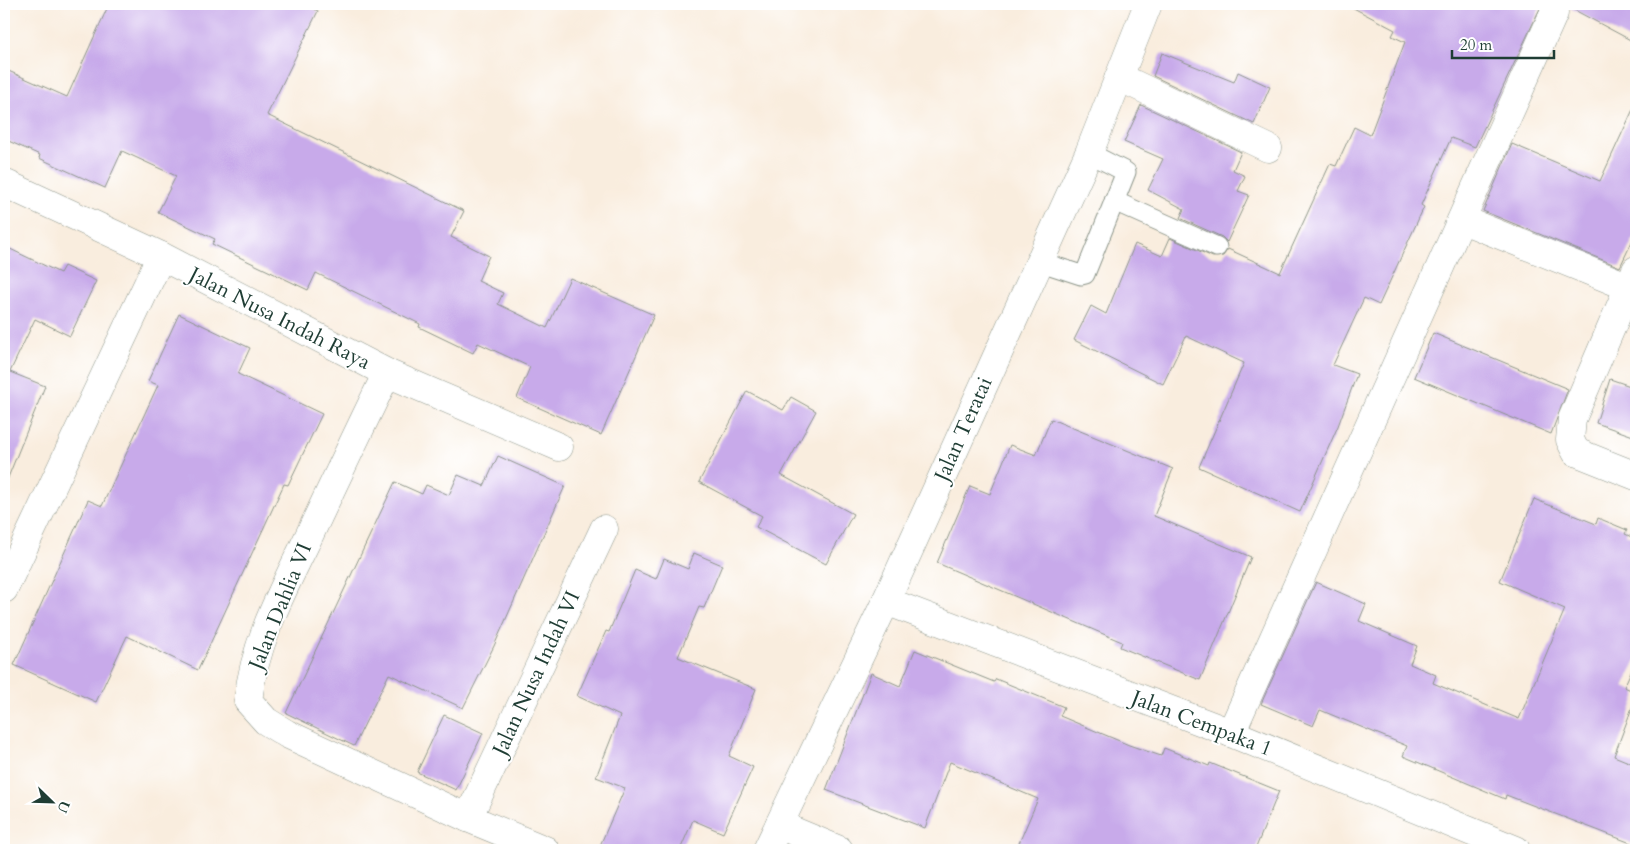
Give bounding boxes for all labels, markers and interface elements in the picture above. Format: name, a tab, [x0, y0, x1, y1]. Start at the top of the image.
scale bar	[1452, 28, 1555, 60]
text: 20 m	[1460, 35, 1492, 55]
street label: Jalan Nusa Indah Raya	[182, 259, 375, 377]
street label: Jalan Teratai	[926, 372, 999, 489]
street label: Jalan Dahlia VI	[241, 538, 319, 677]
street label: Jalan Nusa Indah VI	[484, 586, 587, 763]
street label: Jalan Cempaka 1	[1125, 682, 1276, 764]
north arrow	[28, 776, 78, 826]
text: U	[52, 798, 74, 816]

